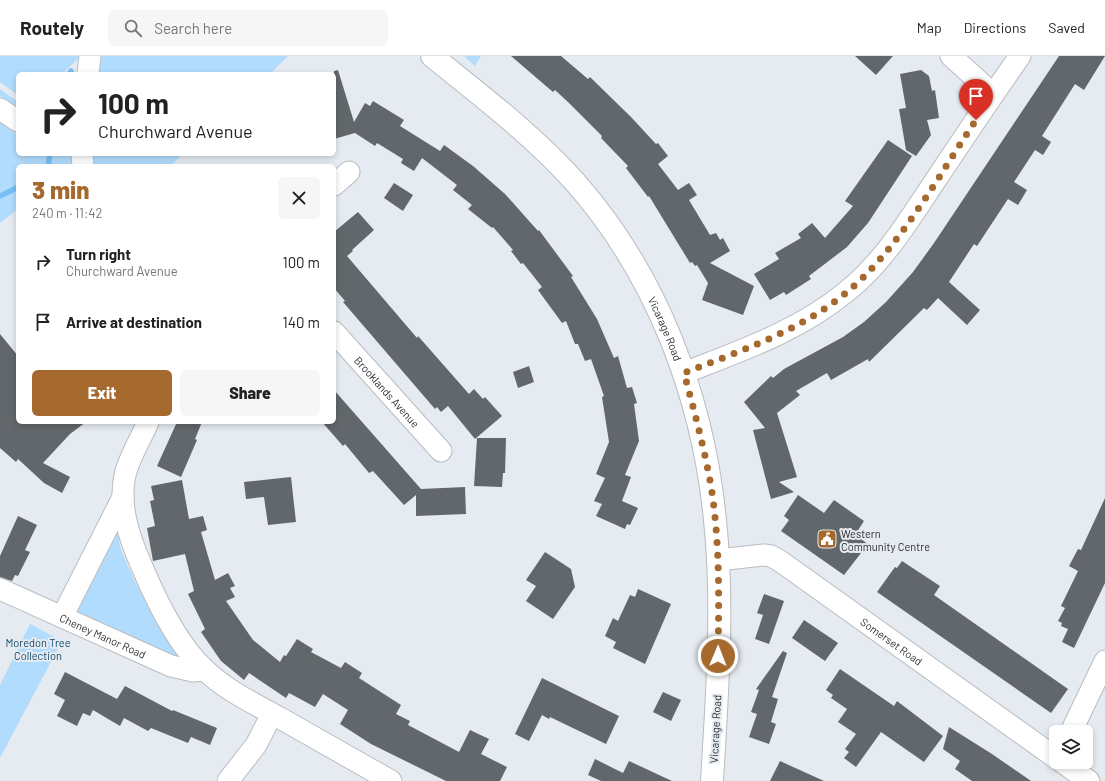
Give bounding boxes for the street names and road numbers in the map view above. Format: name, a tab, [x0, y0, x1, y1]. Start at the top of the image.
street label: Vicarage Road	[646, 294, 685, 362]
street label: Brooklands Avenue	[352, 353, 423, 430]
street label: Cheney Manor Road	[58, 610, 148, 660]
street label: Somerset Road	[858, 614, 925, 667]
street label: Vicarage Road	[707, 694, 723, 764]

